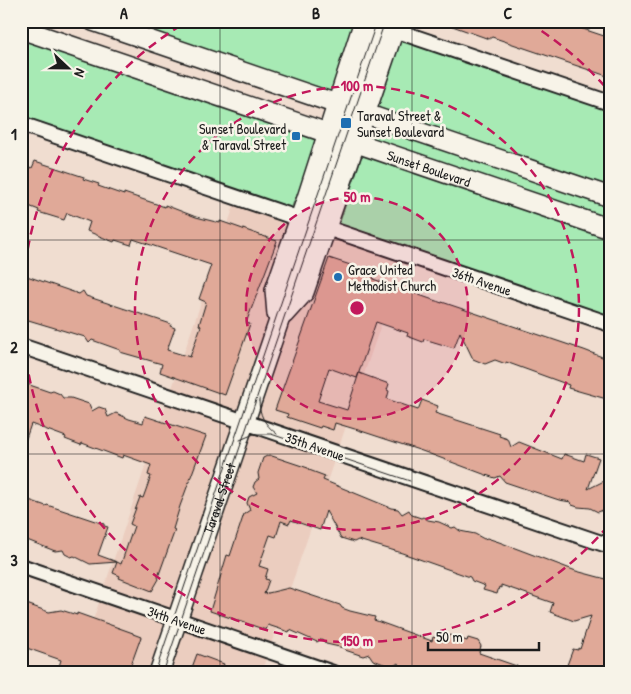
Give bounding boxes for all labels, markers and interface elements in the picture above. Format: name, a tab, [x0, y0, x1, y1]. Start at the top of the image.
text: A	[120, 2, 128, 24]
text: B	[312, 2, 320, 24]
text: C	[504, 2, 513, 24]
north arrow	[42, 42, 92, 92]
text: N	[70, 66, 91, 81]
text: 100 m	[341, 75, 373, 96]
place label: Taraval Street & Sunset Boulevard	[357, 106, 444, 141]
marker: Taraval Street & Sunset Boulevard	[339, 116, 353, 130]
place label: Sunset Boulevard & Taraval Street	[199, 119, 287, 154]
text: 1	[11, 123, 17, 145]
marker: Sunset Boulevard & Taraval Street	[290, 130, 302, 142]
street label: Sunset Boulevard	[385, 145, 474, 191]
text: 50 m	[344, 186, 370, 207]
place label: Grace United Methodist Church	[348, 260, 436, 295]
street label: 36th Avenue	[450, 262, 514, 300]
marker: Grace United Methodist Church	[332, 271, 344, 283]
centre of rings	[348, 299, 366, 317]
text: 2	[10, 336, 18, 358]
street label: 35th Avenue	[283, 427, 348, 465]
street label: Taraval Street	[198, 460, 240, 536]
text: 3	[10, 549, 18, 571]
street label: 34th Avenue	[145, 601, 209, 639]
scale bar	[428, 619, 540, 651]
text: 50 m	[436, 626, 463, 647]
text: 150 m	[341, 630, 373, 651]

